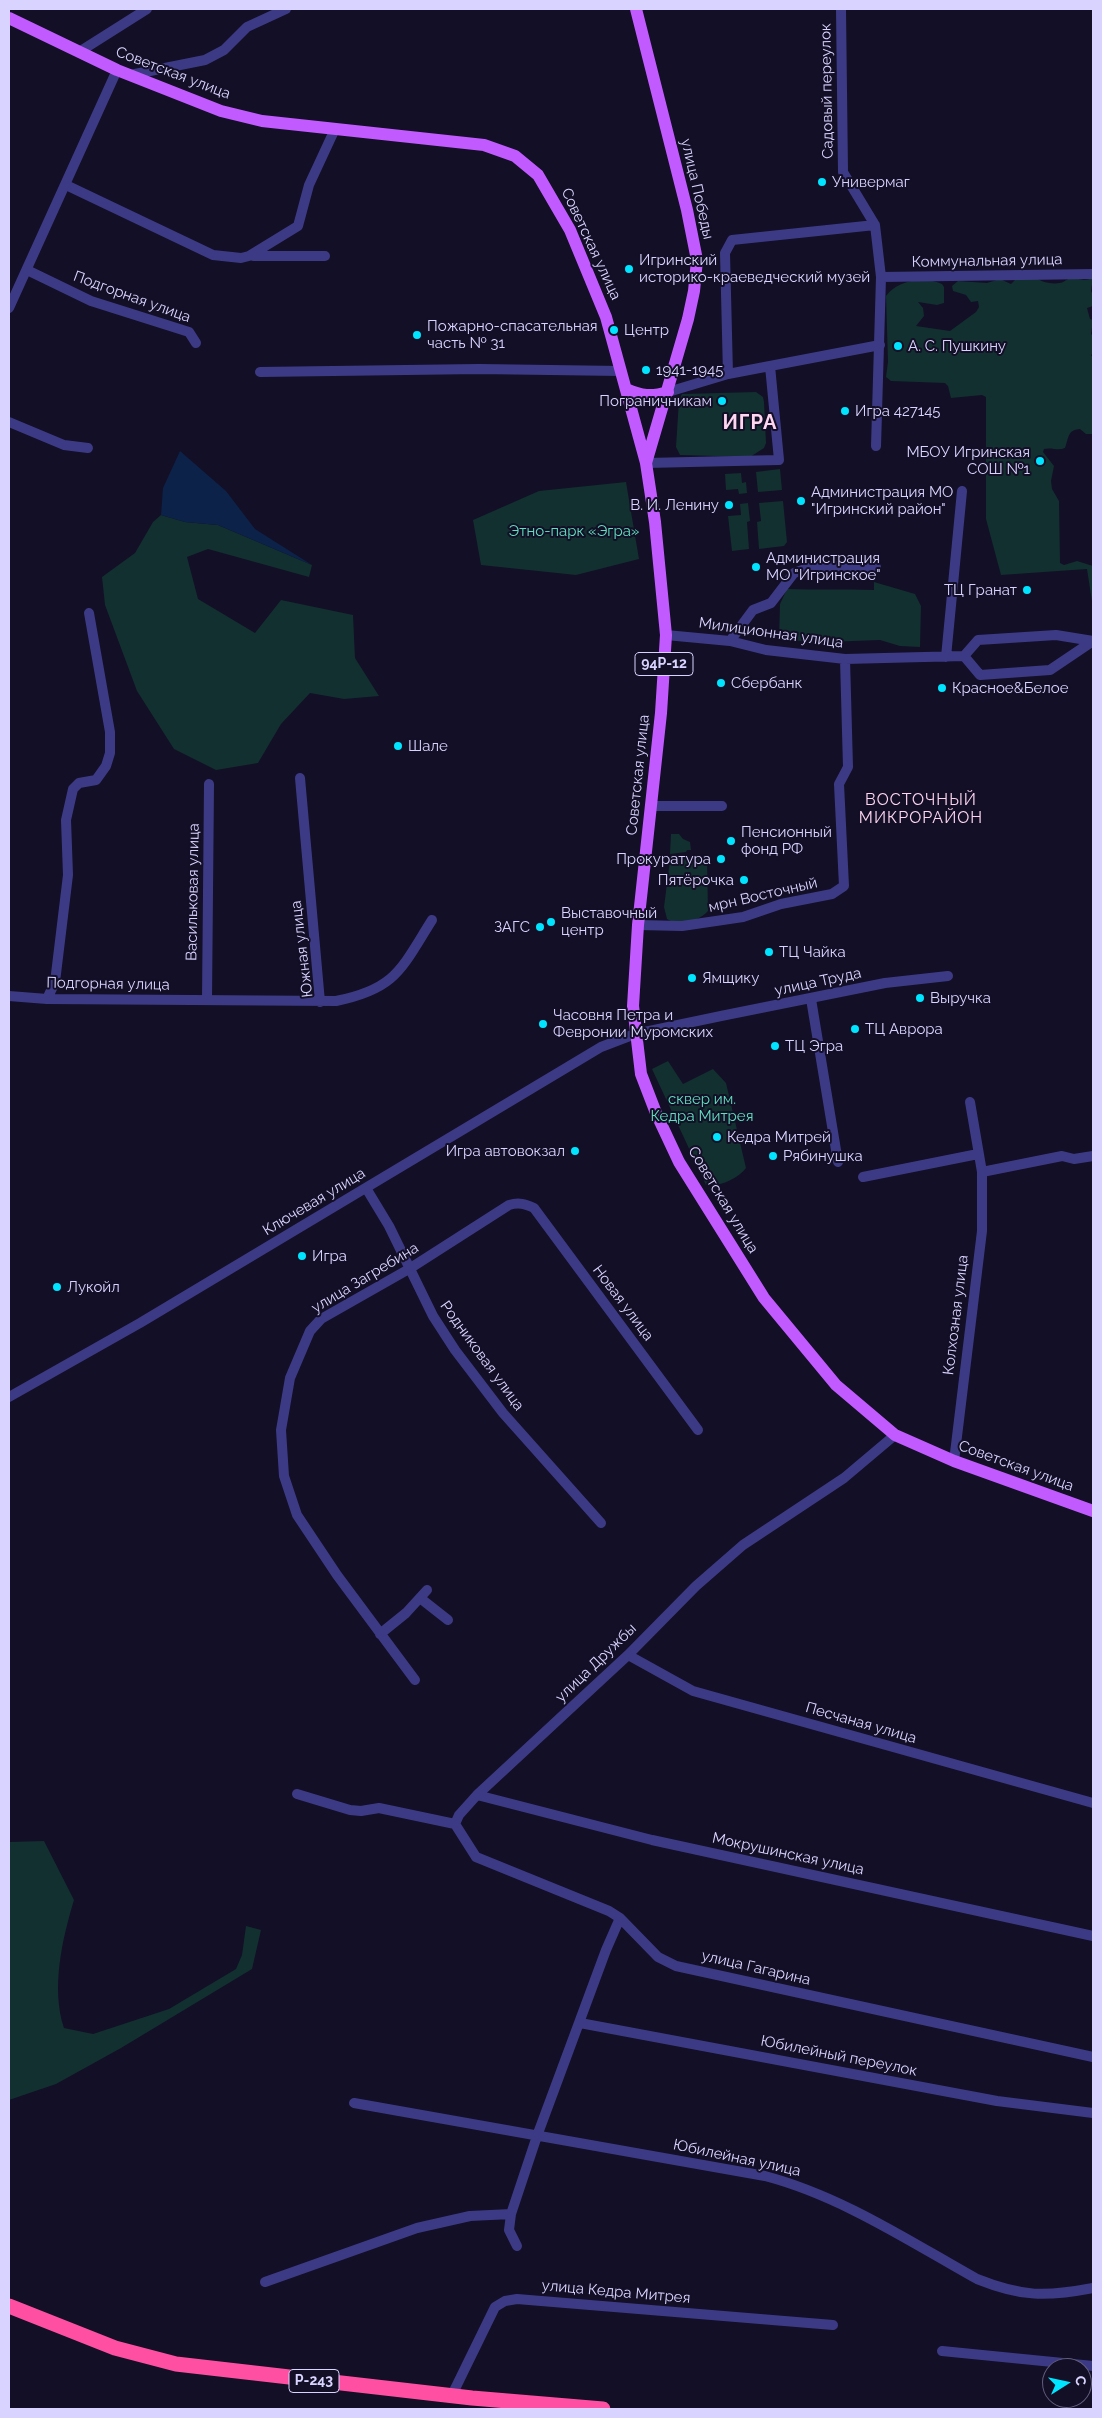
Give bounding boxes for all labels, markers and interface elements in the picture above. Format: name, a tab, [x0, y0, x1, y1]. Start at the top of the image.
street label: Садовый переулок	[817, 23, 837, 159]
street label: Советская улица	[113, 43, 233, 103]
street label: улица Победы	[677, 137, 717, 241]
place label: Универмаг	[832, 173, 910, 191]
marker: Универмаг	[816, 176, 828, 188]
street label: Советская улица	[557, 185, 625, 303]
place label: Игринский историко-краеведческий музей	[639, 251, 870, 286]
street label: Коммунальная улица	[911, 251, 1063, 271]
marker: Игринский историко-краеведческий музей	[623, 263, 635, 275]
street label: Подгорная улица	[71, 267, 193, 327]
place label: Пожарно-спасательная часть № 31	[427, 317, 598, 352]
place label: Центр	[624, 321, 669, 339]
marker: Центр	[608, 324, 620, 336]
marker: Пожарно-спасательная часть № 31	[411, 329, 423, 341]
place label: А. С. Пушкину	[908, 337, 1006, 355]
marker: А. С. Пушкину	[892, 340, 904, 352]
place label: 1941-1945	[656, 361, 723, 379]
marker: 1941-1945	[640, 364, 652, 376]
place label: Пограничникам	[599, 392, 712, 410]
marker: Пограничникам	[716, 395, 728, 407]
place label: Игра 427145	[855, 402, 941, 420]
marker: Игра 427145	[839, 405, 851, 417]
district label: ИГРА	[722, 411, 778, 435]
place label: МБОУ Игринская СОШ №1	[906, 443, 1030, 478]
marker: МБОУ Игринская СОШ №1	[1034, 455, 1046, 467]
place label: Администрация МО "Игринский район"	[811, 483, 953, 518]
marker: Администрация МО "Игринский район"	[795, 495, 807, 507]
place label: В. И. Ленину	[630, 496, 719, 514]
marker: В. И. Ленину	[723, 499, 735, 511]
park label: Этно-парк «Эгра»	[509, 522, 639, 540]
place label: Администрация МО "Игринское"	[766, 549, 881, 584]
marker: Администрация МО "Игринское"	[750, 561, 762, 573]
place label: ТЦ Гранат	[944, 581, 1017, 599]
marker: ТЦ Гранат	[1021, 584, 1033, 596]
street label: Милиционная улица	[698, 614, 844, 652]
road number: 94Р-12	[635, 652, 693, 676]
place label: Сбербанк	[731, 674, 802, 692]
marker: Сбербанк	[715, 677, 727, 689]
place label: Красное&Белое	[952, 679, 1069, 697]
marker: Красное&Белое	[936, 682, 948, 694]
street label: Советская улица	[623, 714, 653, 836]
place label: Шале	[408, 737, 448, 755]
marker: Шале	[392, 740, 404, 752]
district label: ВОСТОЧНЫЙ МИКРОРАЙОН	[858, 790, 984, 828]
street label: Васильковая улица	[183, 823, 203, 961]
place label: Пенсионный фонд РФ	[741, 823, 832, 858]
marker: Пенсионный фонд РФ	[725, 835, 737, 847]
place label: Прокуратура	[616, 850, 711, 868]
marker: Прокуратура	[715, 853, 727, 865]
place label: Пятёрочка	[658, 871, 734, 889]
street label: мрн Восточный	[707, 874, 819, 916]
marker: Пятёрочка	[738, 874, 750, 886]
street label: Южная улица	[287, 900, 317, 998]
place label: Выставочный центр	[561, 904, 657, 939]
marker: Выставочный центр	[545, 916, 557, 928]
place label: ЗАГС	[494, 918, 530, 936]
marker: ЗАГС	[534, 921, 546, 933]
place label: ТЦ Чайка	[779, 943, 846, 961]
marker: ТЦ Чайка	[763, 946, 775, 958]
street label: улица Труда	[773, 964, 863, 1000]
place label: Ямщику	[702, 969, 759, 987]
marker: Ямщику	[686, 972, 698, 984]
street label: Подгорная улица	[46, 974, 170, 994]
place label: Выручка	[930, 989, 991, 1007]
marker: Выручка	[914, 992, 926, 1004]
place label: Часовня Петра и Февронии Муромских	[553, 1006, 713, 1041]
marker: Часовня Петра и Февронии Муромских	[537, 1018, 549, 1030]
place label: ТЦ Аврора	[865, 1020, 943, 1038]
marker: ТЦ Аврора	[849, 1023, 861, 1035]
place label: ТЦ Эгра	[785, 1037, 843, 1055]
marker: ТЦ Эгра	[769, 1040, 781, 1052]
park label: сквер им. Кедра Митрея	[651, 1090, 753, 1125]
place label: Кедра Митрей	[727, 1128, 831, 1146]
marker: Кедра Митрей	[711, 1131, 723, 1143]
place label: Игра автовокзал	[446, 1142, 565, 1160]
street label: Советская улица	[684, 1143, 762, 1257]
marker: Игра автовокзал	[569, 1145, 581, 1157]
place label: Рябинушка	[783, 1147, 863, 1165]
marker: Рябинушка	[767, 1150, 779, 1162]
street label: Ключевая улица	[259, 1164, 369, 1240]
street label: улица Загребина	[308, 1239, 422, 1317]
place label: Игра	[312, 1247, 347, 1265]
marker: Игра	[296, 1250, 308, 1262]
street label: Колхозная улица	[940, 1254, 972, 1376]
street label: Новая улица	[589, 1262, 657, 1344]
place label: Лукойл	[67, 1278, 120, 1296]
marker: Лукойл	[51, 1281, 63, 1293]
street label: Родниковая улица	[436, 1298, 528, 1414]
street label: Советская улица	[956, 1437, 1076, 1495]
street label: улица Дружбы	[552, 1620, 640, 1706]
street label: Песчаная улица	[803, 1699, 919, 1747]
street label: Мокрушинская улица	[710, 1829, 866, 1879]
street label: улица Гагарина	[700, 1947, 812, 1989]
street label: Юбилейный переулок	[759, 2032, 919, 2080]
street label: Юбилейная улица	[672, 2136, 802, 2180]
street label: улица Кедра Митрея	[541, 2277, 691, 2307]
north arrow	[1042, 2358, 1092, 2408]
road number: Р-243	[289, 2370, 339, 2392]
text: С	[1072, 2374, 1089, 2387]

